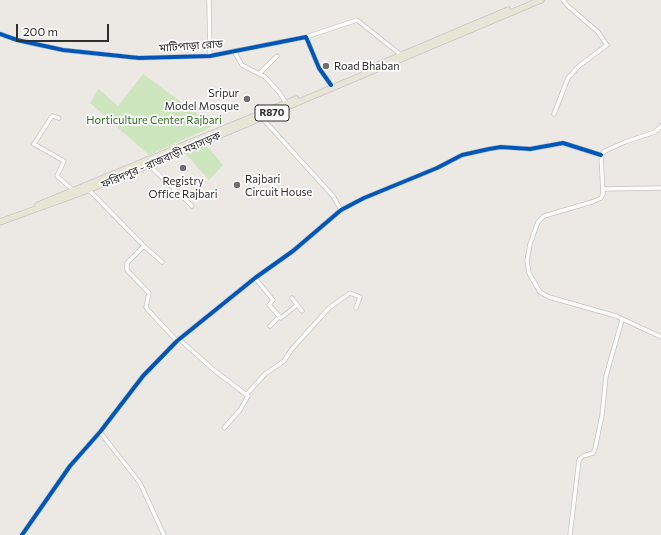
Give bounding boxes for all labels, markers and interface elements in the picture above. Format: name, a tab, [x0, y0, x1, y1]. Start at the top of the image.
scale bar	[18, 16, 111, 42]
text: 200 m	[23, 24, 58, 38]
street label: মাটিপাড়া রোড	[159, 37, 223, 55]
place label: Road Bhaban	[334, 59, 400, 73]
marker: Road Bhaban	[321, 61, 331, 71]
place label: Sripur Model Mosque	[165, 86, 239, 112]
marker: Sripur Model Mosque	[242, 94, 252, 104]
road number: R870	[255, 105, 289, 121]
park label: Horticulture Center Rajbari	[86, 113, 222, 127]
street label: ফরিদপুর - রাজবাড়ী মহাসড়ক	[99, 129, 223, 191]
marker: Registry Office Rajbari	[178, 163, 188, 173]
place label: Rajbari Circuit House	[245, 172, 312, 198]
place label: Registry Office Rajbari	[149, 174, 217, 200]
marker: Rajbari Circuit House	[232, 180, 242, 190]

